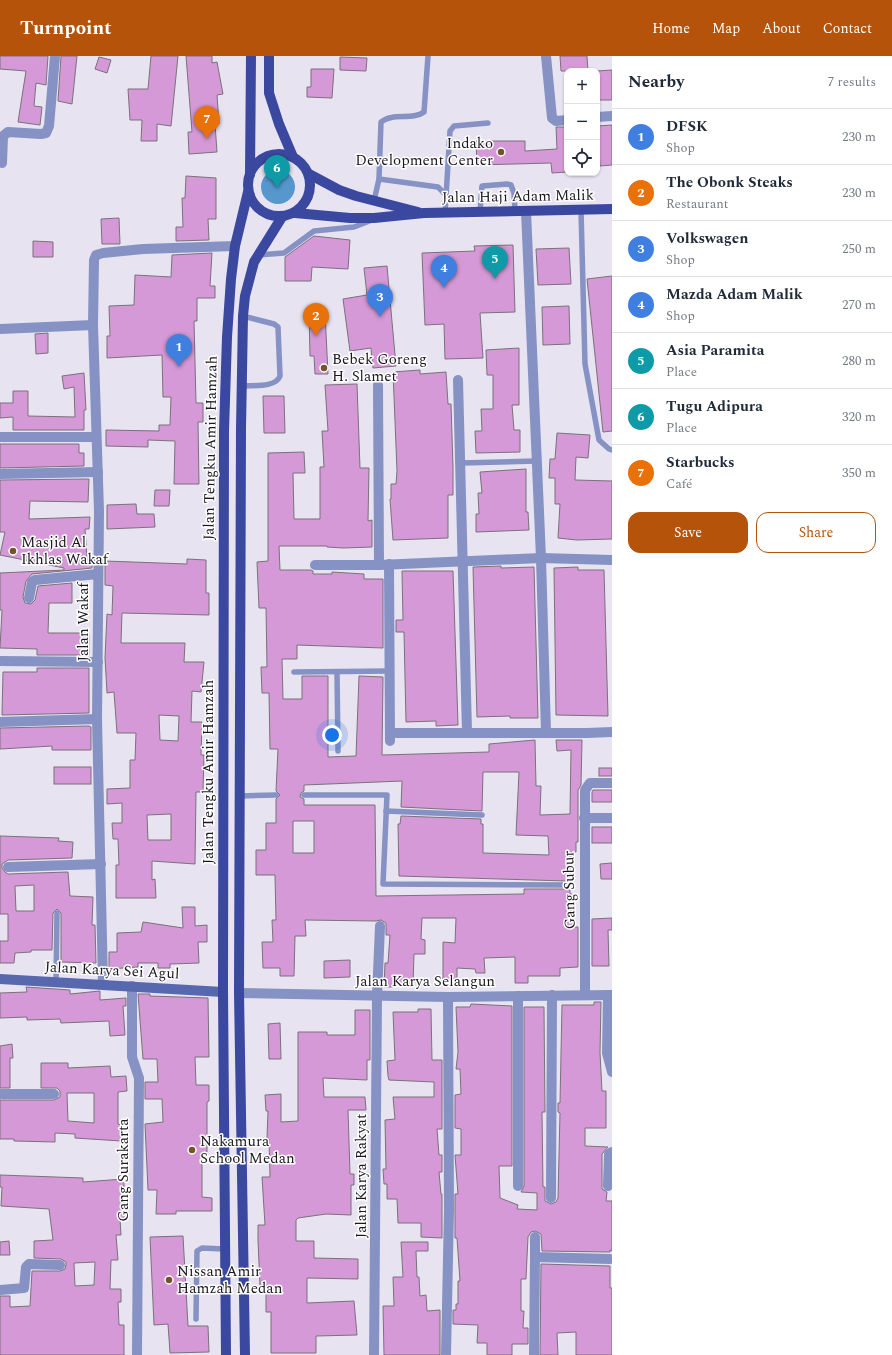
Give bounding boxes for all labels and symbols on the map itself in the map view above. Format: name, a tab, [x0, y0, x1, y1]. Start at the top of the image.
pin: 7	[194, 106, 220, 139]
place label: Indako Development Center	[355, 132, 493, 172]
marker: Indako Development Center	[496, 147, 506, 157]
pin: 6	[264, 155, 290, 188]
street label: Jalan Haji Adam Malik	[442, 184, 594, 209]
pin: 5	[482, 246, 508, 279]
pin: 4	[431, 255, 457, 288]
pin: 3	[367, 284, 393, 317]
pin: 2	[303, 303, 329, 336]
pin: 1	[166, 334, 192, 367]
place label: Bebek Goreng H. Slamet	[332, 348, 427, 388]
street label: Jalan Tengku Amir Hamzah	[197, 355, 224, 540]
marker: Bebek Goreng H. Slamet	[319, 363, 329, 373]
place label: Masjid Al Ikhlas Wakaf	[21, 531, 110, 571]
marker: Masjid Al Ikhlas Wakaf	[8, 546, 18, 556]
street label: Jalan Wakaf	[72, 581, 95, 662]
street label: Jalan Tengku Amir Hamzah	[197, 679, 220, 864]
your location	[322, 725, 342, 745]
street label: Gang Subur	[557, 850, 582, 929]
street label: Jalan Karya Sei Agul	[44, 955, 180, 986]
street label: Jalan Karya Selangun	[355, 970, 495, 993]
street label: Jalan Karya Rakyat	[350, 1114, 373, 1238]
street label: Gang Surakarta	[112, 1118, 135, 1222]
place label: Nakamura School Medan	[200, 1130, 295, 1170]
marker: Nakamura School Medan	[187, 1145, 197, 1155]
place label: Nissan Amir Hamzah Medan	[177, 1260, 283, 1300]
marker: Nissan Amir Hamzah Medan	[164, 1275, 174, 1285]

